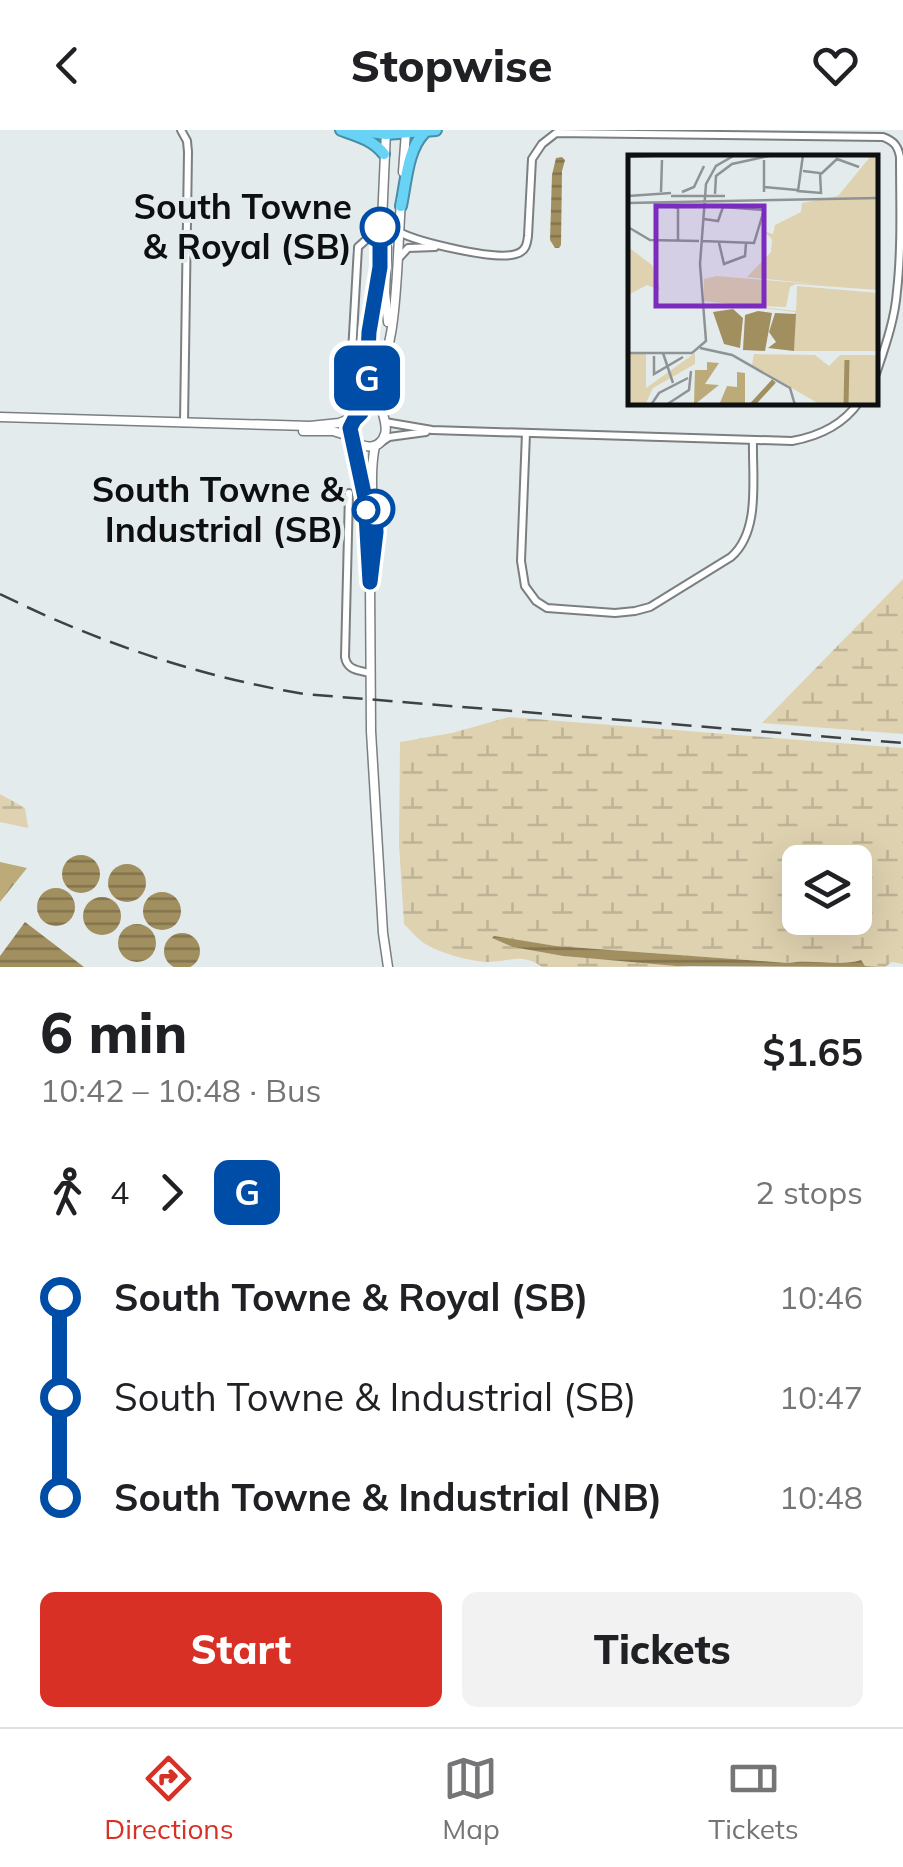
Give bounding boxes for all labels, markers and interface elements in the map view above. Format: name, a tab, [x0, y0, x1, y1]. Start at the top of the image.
text: Stopwise	[351, 37, 552, 93]
icon: back	[40, 38, 95, 93]
icon: heart	[808, 38, 863, 93]
inset map	[628, 155, 878, 405]
place label: South Towne & Royal (SB)	[133, 184, 352, 268]
marker: South Towne & Royal (SB)	[361, 208, 399, 246]
line badge: G	[334, 346, 400, 410]
text: G	[354, 356, 380, 400]
place label: South Towne & Industrial (SB)	[92, 467, 345, 551]
unlabelled marker	[356, 490, 394, 528]
marker: South Towne & Industrial (SB)	[353, 497, 379, 523]
map controls	[782, 845, 872, 935]
button: layers	[782, 845, 872, 935]
text: 6 min	[40, 998, 187, 1067]
text: $1.65	[762, 1028, 863, 1076]
text: 10:42 – 10:48 · Bus	[40, 1070, 321, 1110]
icon: walk	[40, 1165, 95, 1220]
icon: forward	[144, 1165, 199, 1220]
text: G	[234, 1170, 260, 1214]
text: 4	[110, 1172, 129, 1212]
text: 2 stops	[755, 1172, 863, 1212]
text: South Towne & Royal (SB)	[114, 1273, 589, 1321]
text: 10:46	[779, 1277, 863, 1317]
text: South Towne & Industrial (SB)	[114, 1373, 637, 1421]
text: 10:47	[779, 1377, 863, 1417]
text: South Towne & Industrial (NB)	[114, 1473, 662, 1521]
text: 10:48	[779, 1477, 863, 1517]
button: Start	[40, 1592, 442, 1707]
button: Tickets	[462, 1592, 863, 1707]
tab: Directions	[104, 1751, 234, 1846]
tab: Map	[442, 1751, 500, 1846]
tab: Tickets	[708, 1751, 799, 1846]

